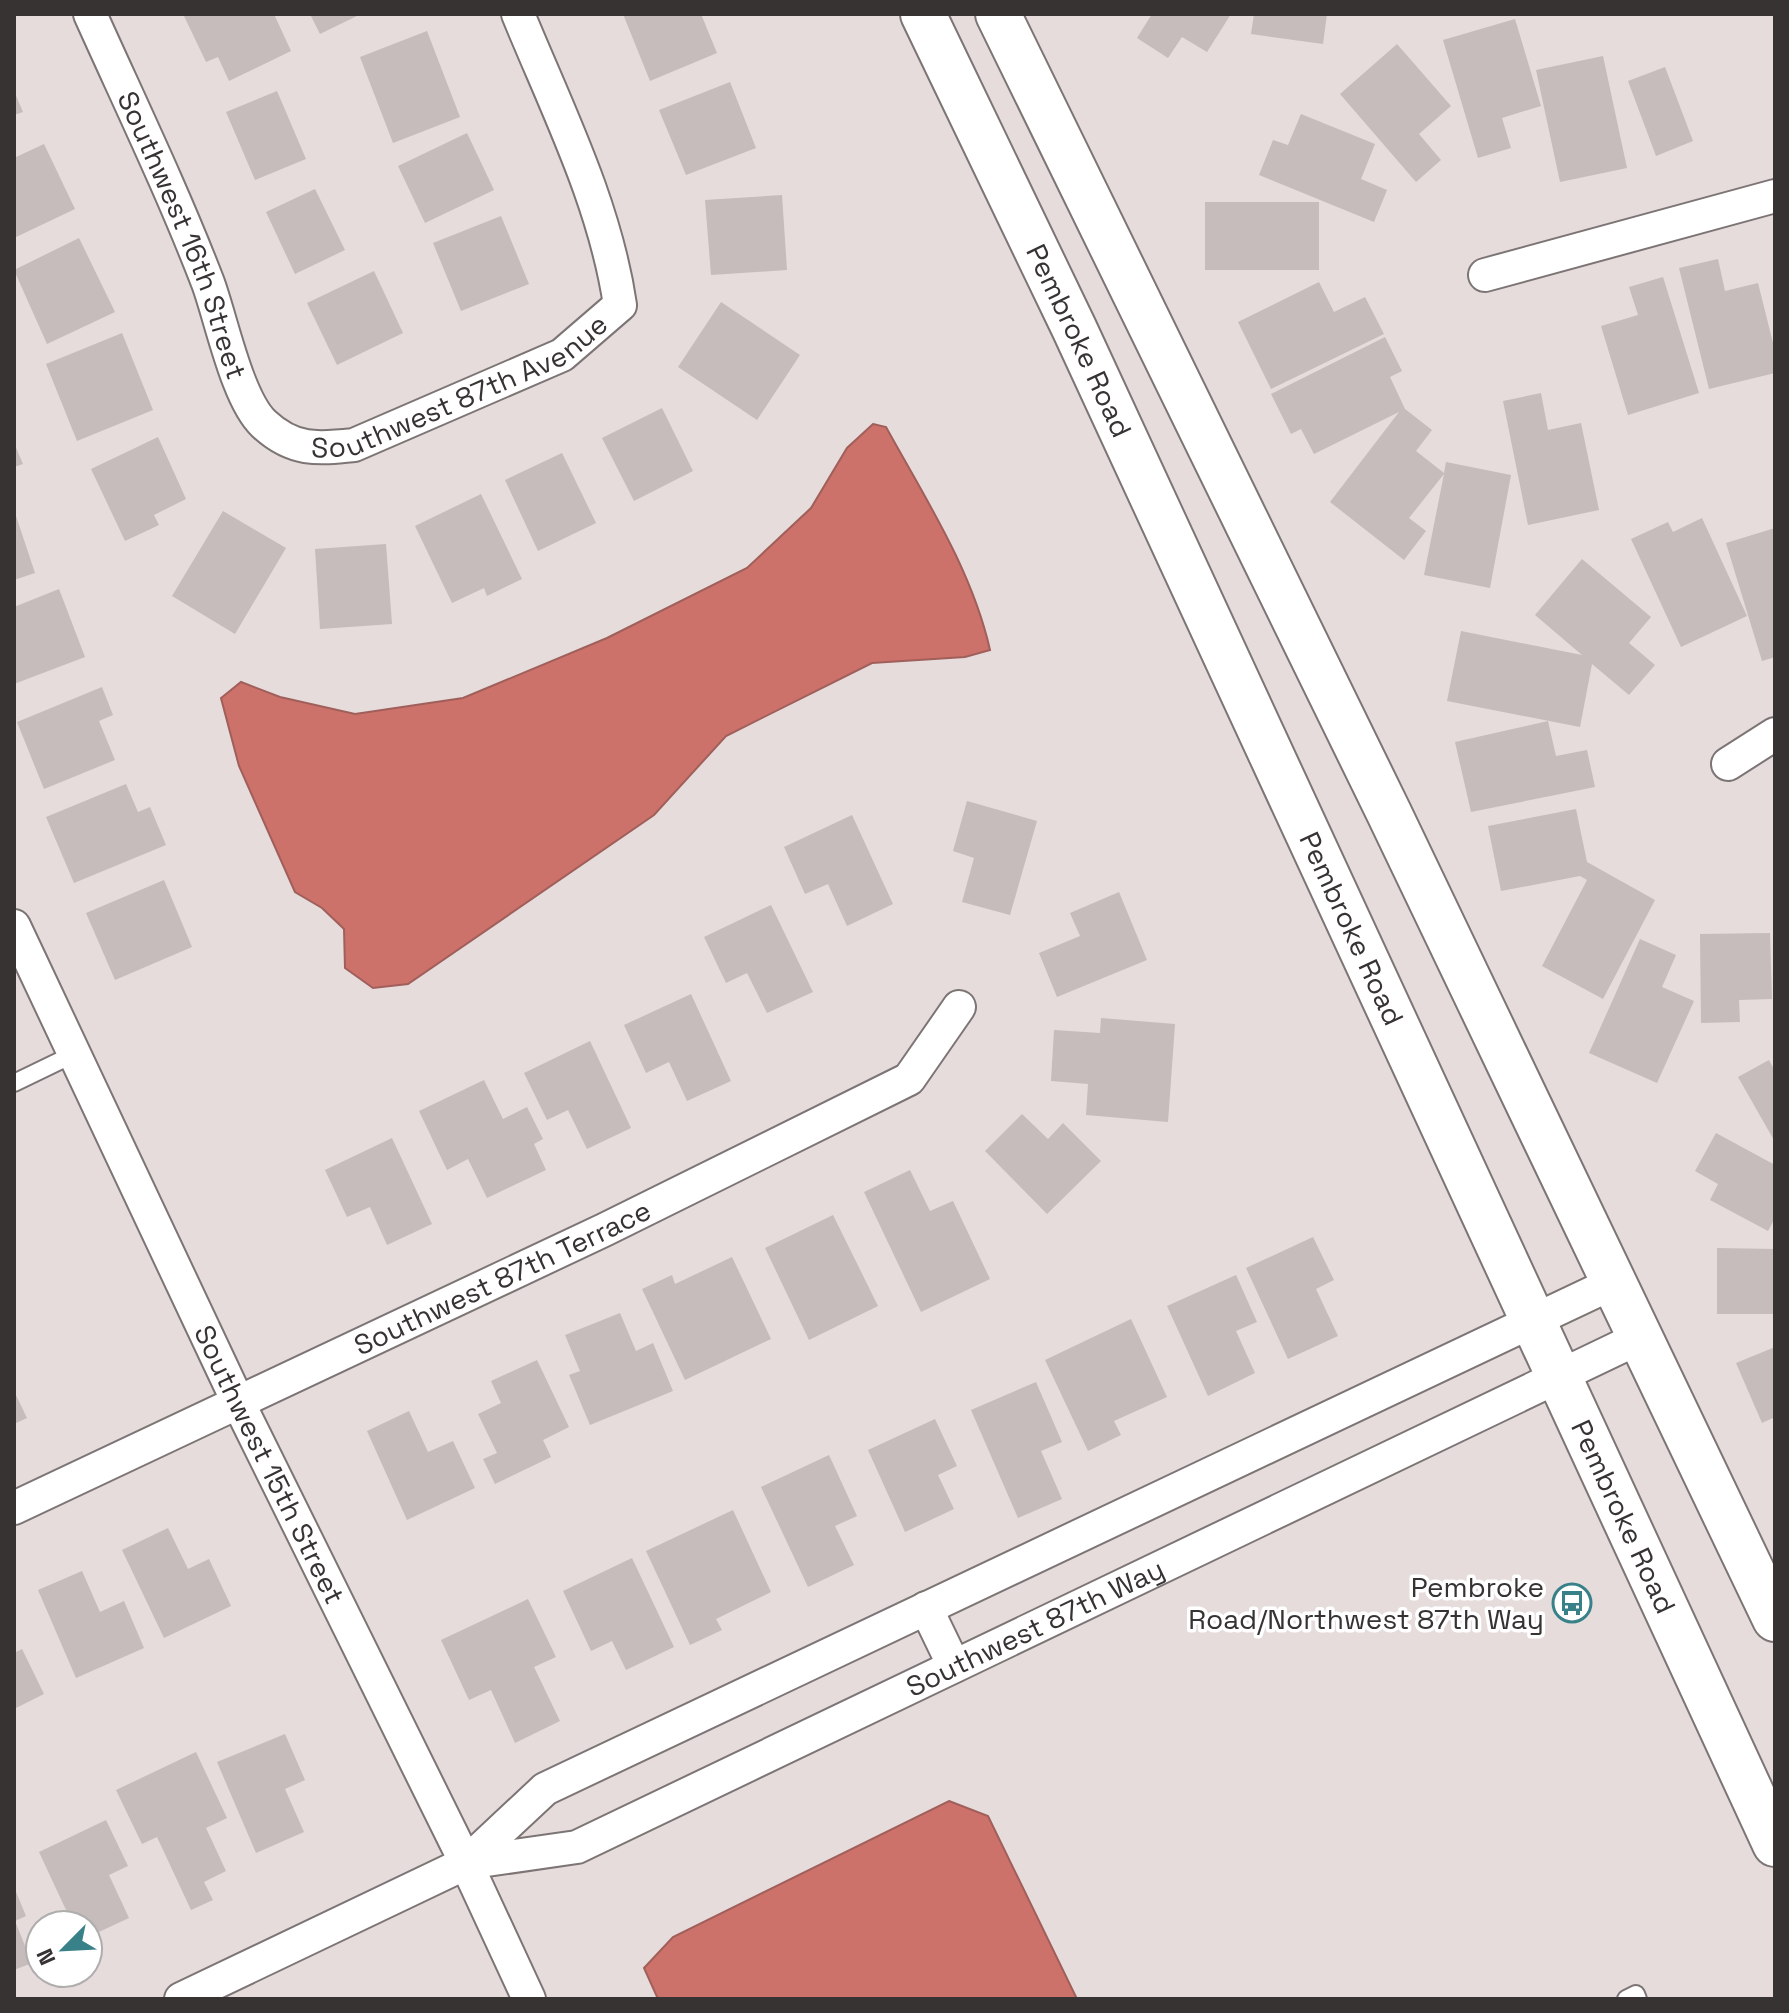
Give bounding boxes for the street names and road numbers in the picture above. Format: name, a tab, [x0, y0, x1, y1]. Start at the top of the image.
street label: Southwest 16th Street	[110, 85, 255, 384]
street label: Pembroke Road	[1018, 238, 1140, 443]
street label: Southwest 87th Avenue	[311, 306, 615, 465]
street label: Pembroke Road	[1291, 826, 1412, 1031]
street label: Southwest 87th Terrace	[348, 1192, 657, 1363]
street label: Southwest 15th Street	[186, 1319, 353, 1610]
street label: Pembroke Road	[1563, 1414, 1684, 1619]
street label: Southwest 87th Way	[900, 1550, 1170, 1705]

